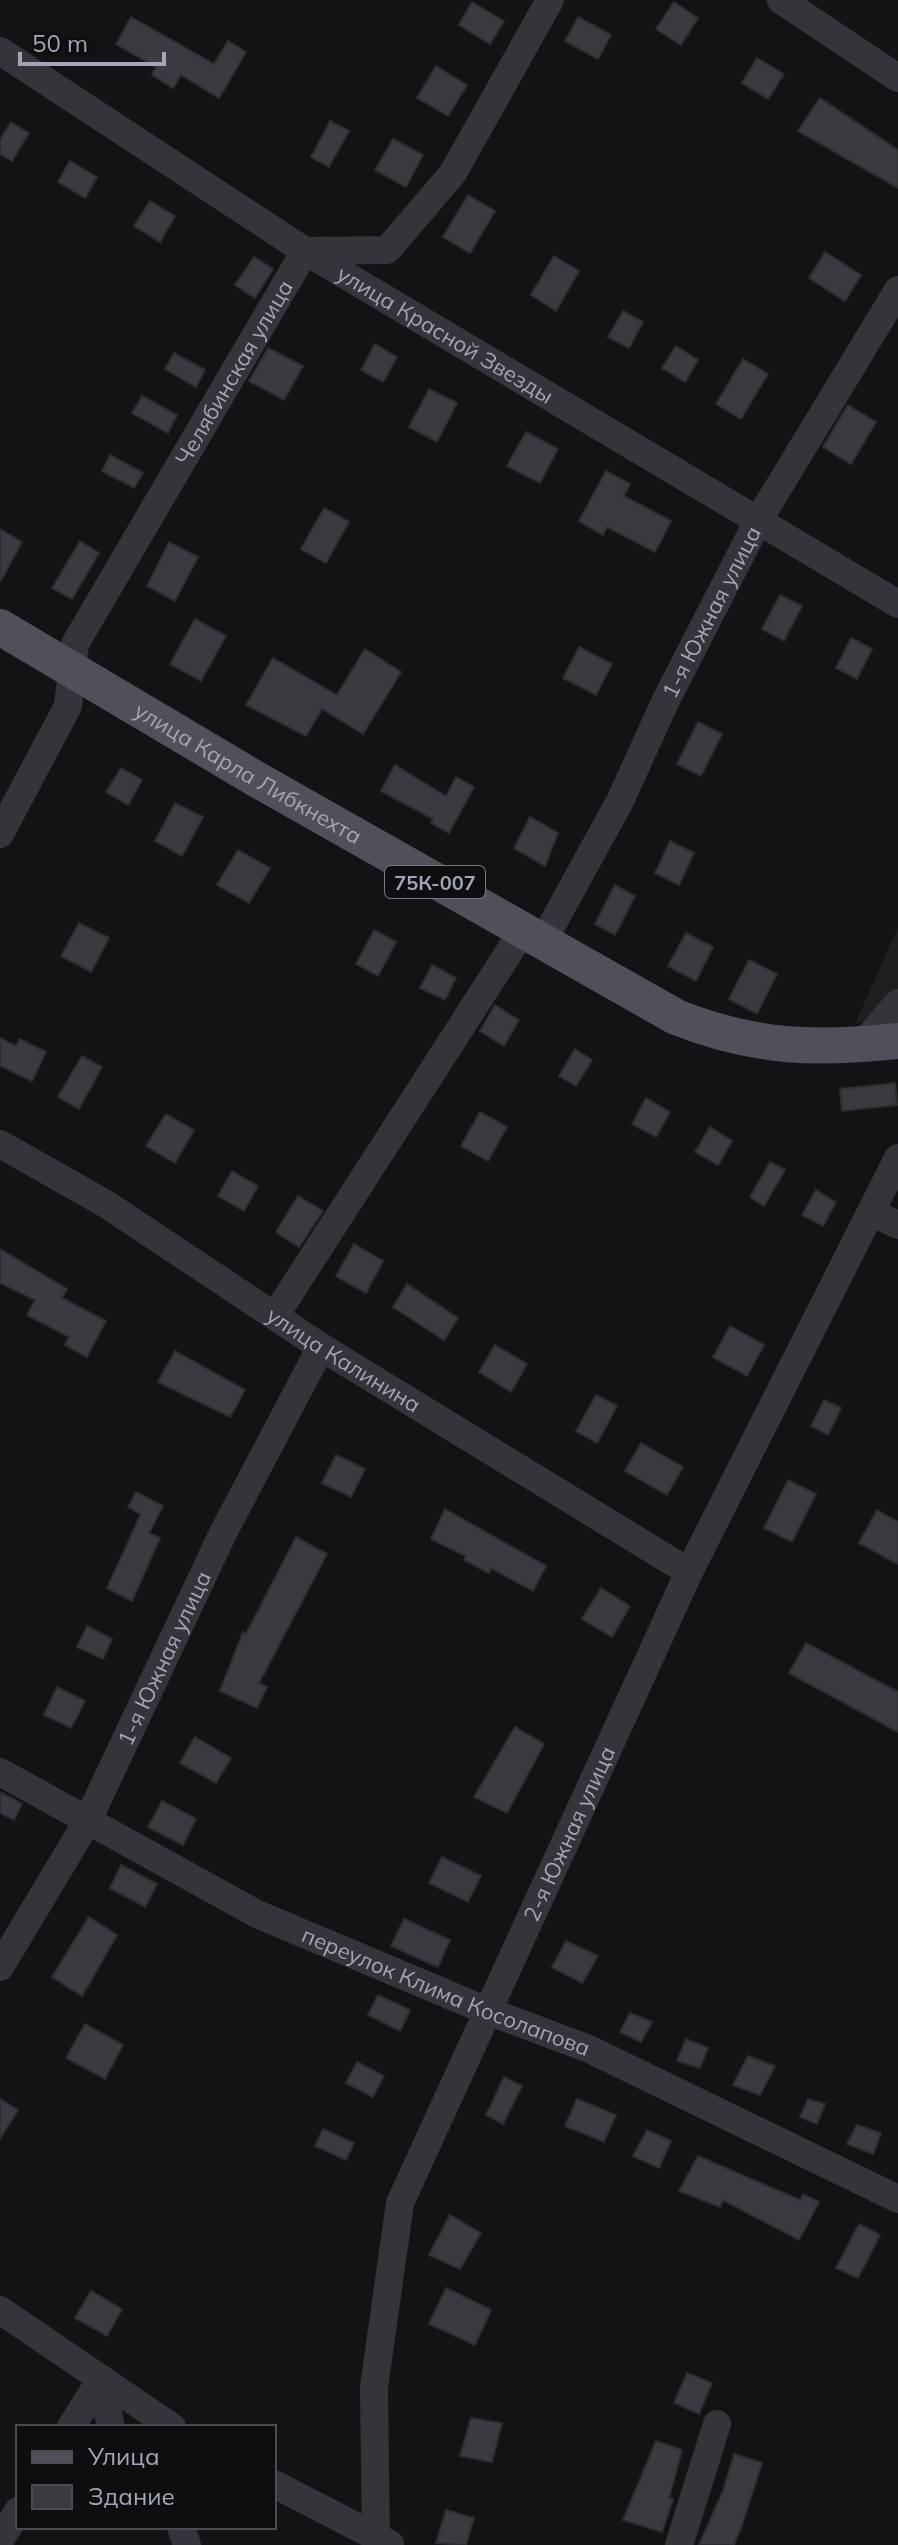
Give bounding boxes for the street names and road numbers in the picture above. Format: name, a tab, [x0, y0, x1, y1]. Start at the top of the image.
street label: улица Красной Звезды	[332, 259, 559, 410]
street label: Челябинская улица	[169, 275, 299, 470]
street label: 1-я Южная улица	[655, 521, 767, 703]
street label: улица Карла Либкнехта	[130, 696, 367, 850]
road number: 75К-007	[385, 866, 485, 898]
street label: улица Калинина	[261, 1301, 426, 1419]
street label: 1-я Южная улица	[111, 1567, 217, 1750]
street label: 2-я Южная улица	[517, 1742, 621, 1926]
street label: переулок Клима Косолапова	[298, 1921, 594, 2062]

